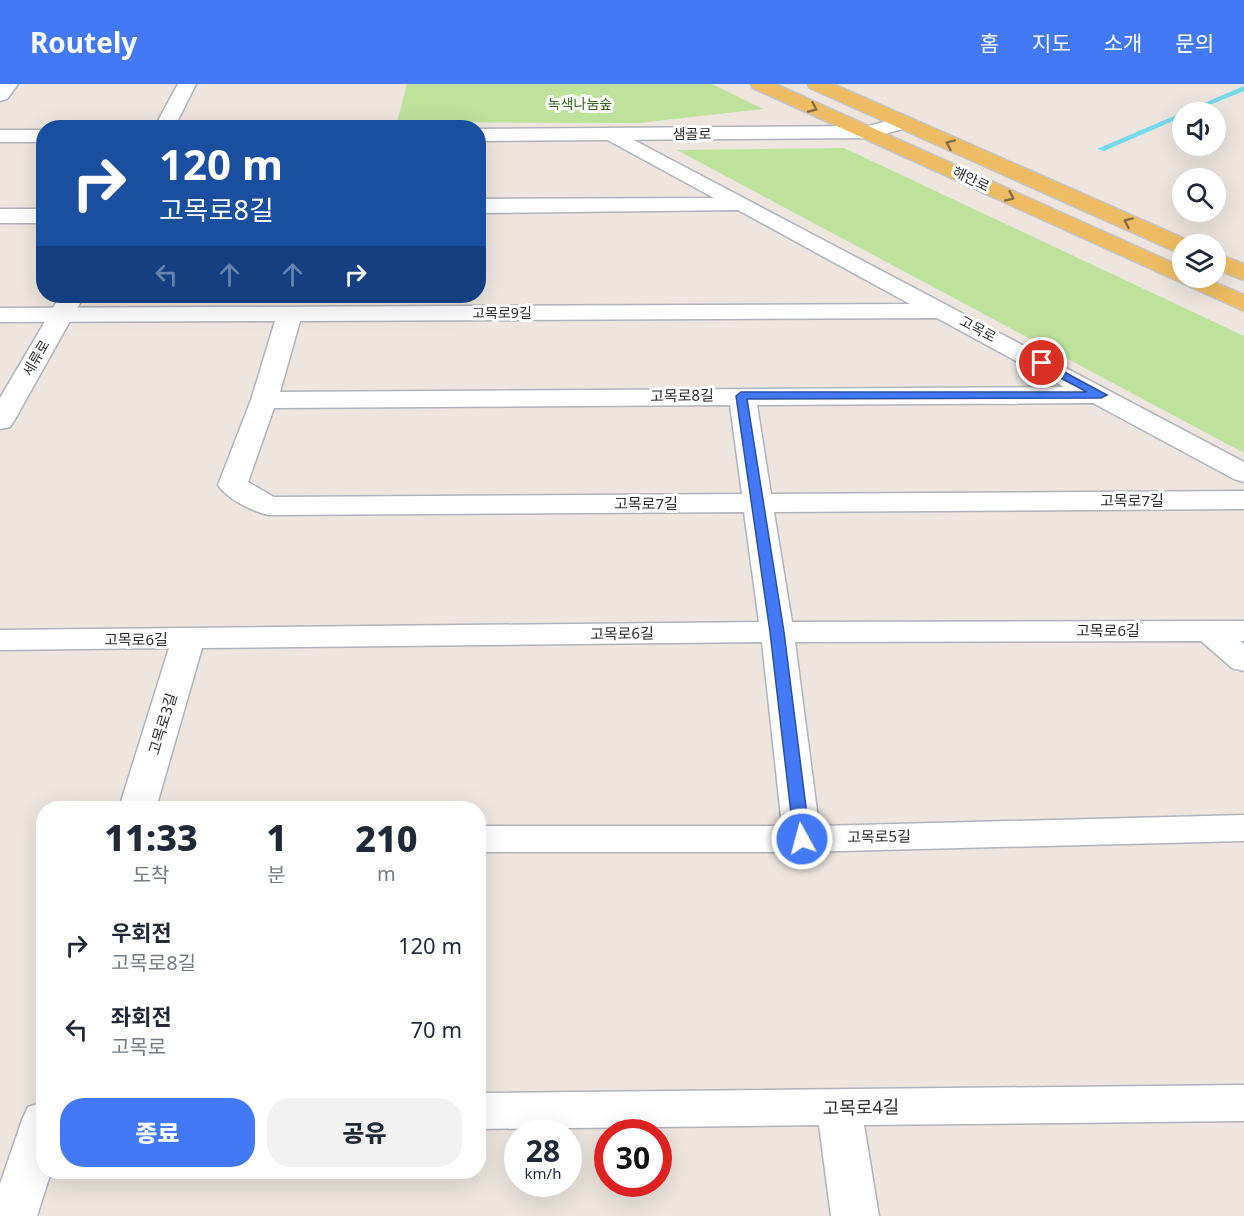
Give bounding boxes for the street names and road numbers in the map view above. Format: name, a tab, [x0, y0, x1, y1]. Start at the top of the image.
street label: 샘골로	[673, 124, 711, 143]
street label: 해안로	[950, 162, 993, 195]
street label: 고목로9길	[472, 303, 532, 322]
street label: 고목로	[957, 311, 1000, 346]
street label: 세류로	[18, 336, 54, 379]
street label: 고목로8길	[650, 384, 714, 406]
street label: 고목로7길	[1100, 490, 1164, 510]
street label: 고목로7길	[614, 493, 678, 513]
street label: 고목로6길	[1076, 620, 1140, 640]
street label: 고목로6길	[590, 622, 654, 644]
street label: 고목로6길	[104, 629, 168, 649]
street label: 고목로3길	[143, 690, 181, 757]
street label: 고목로5길	[847, 825, 911, 847]
street label: 고목로4길	[823, 1094, 899, 1120]

